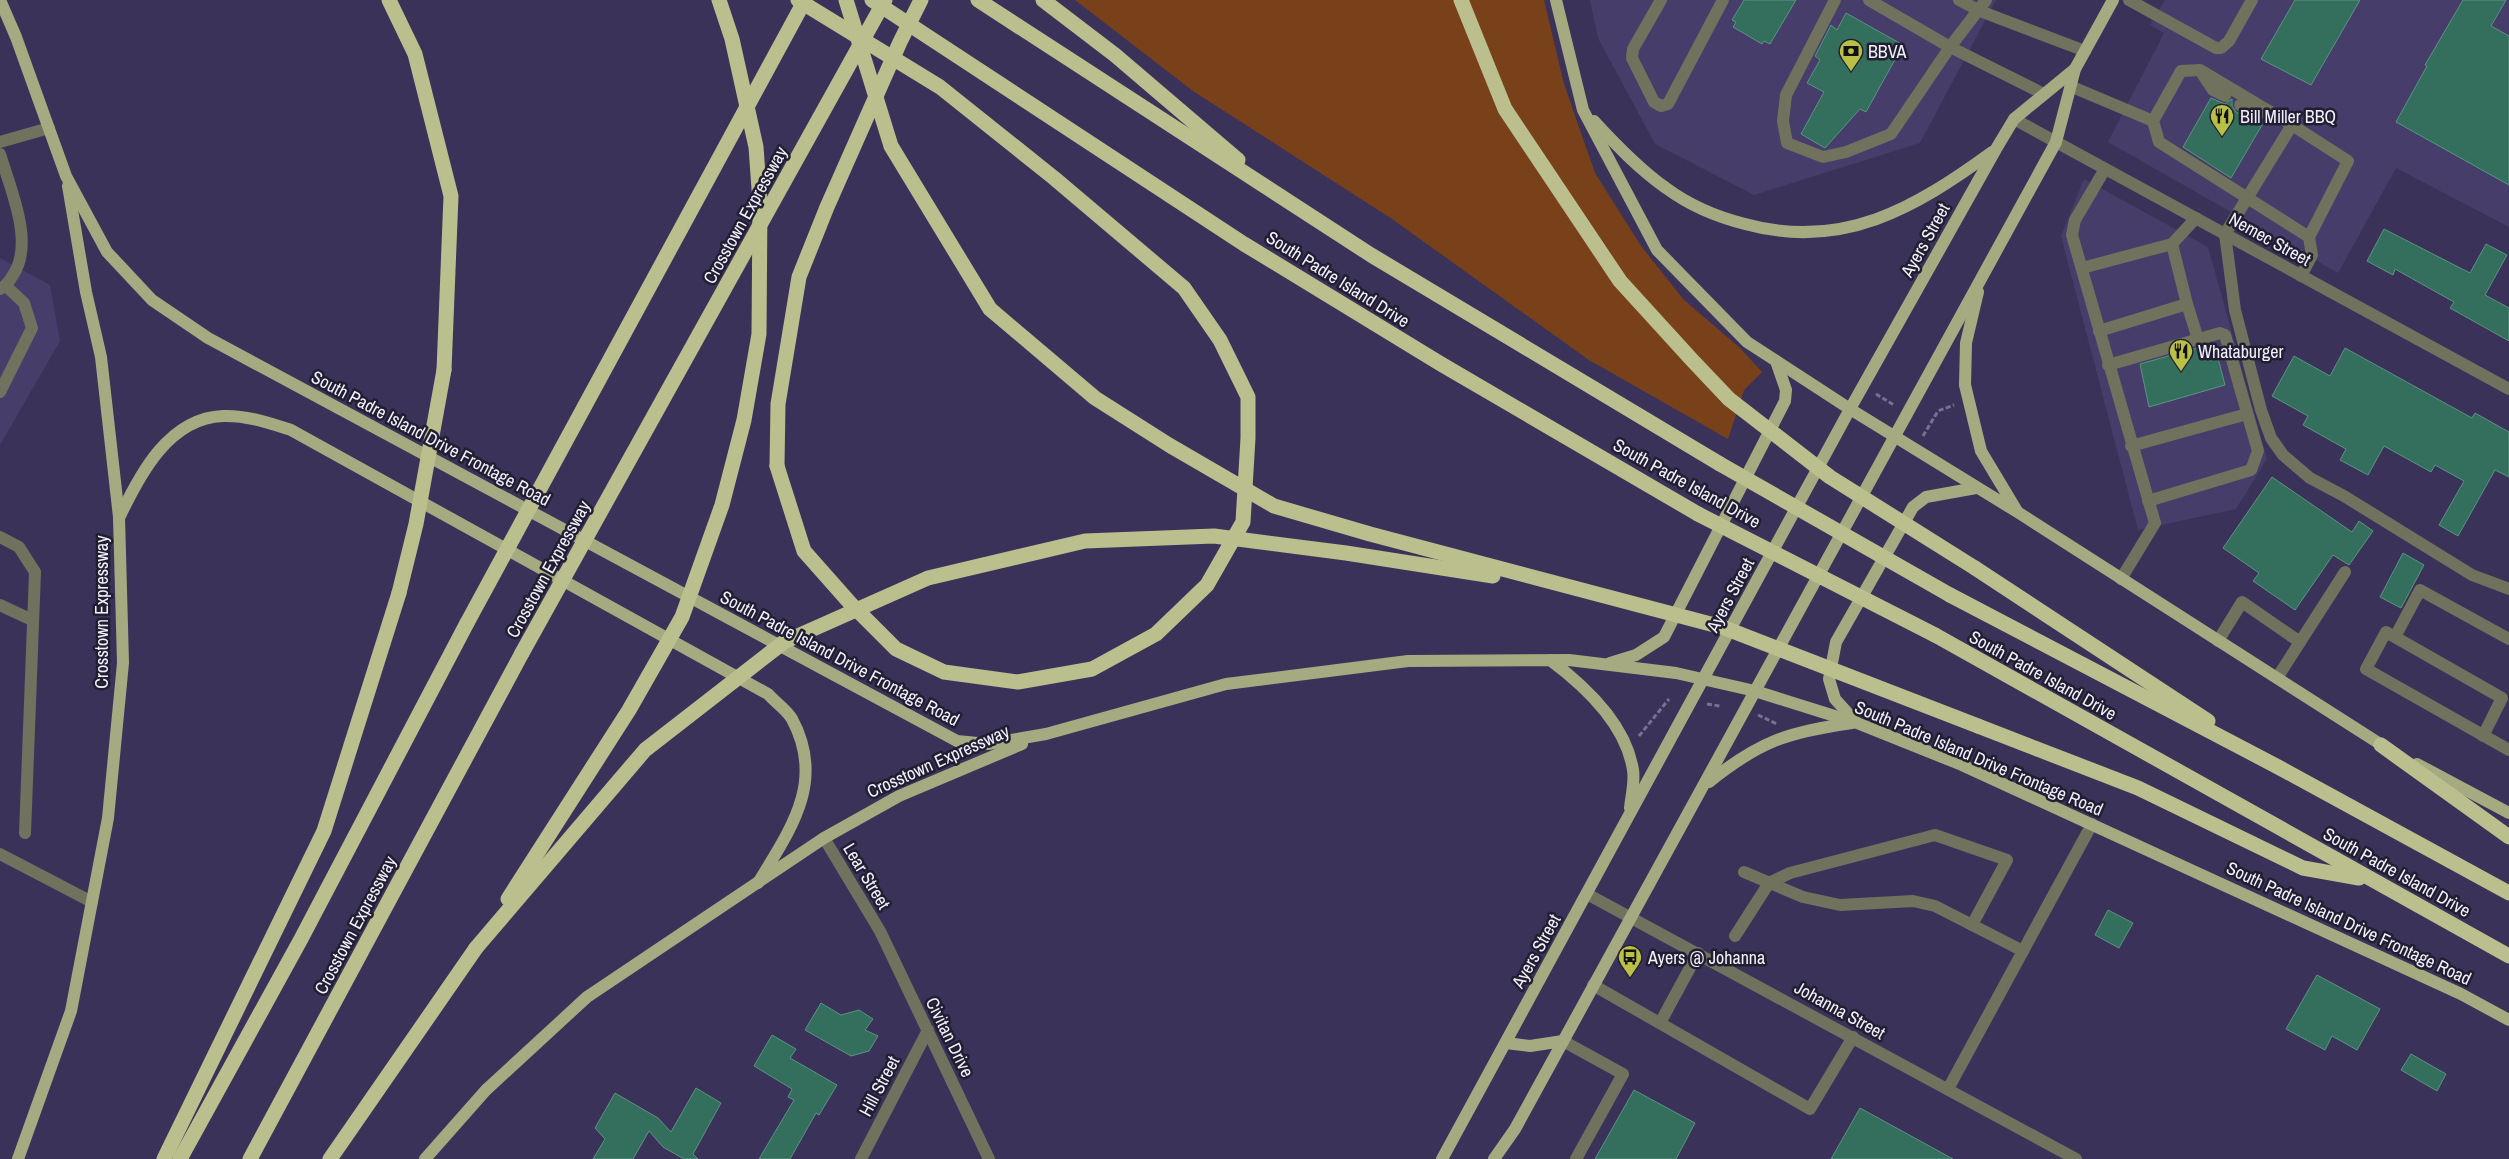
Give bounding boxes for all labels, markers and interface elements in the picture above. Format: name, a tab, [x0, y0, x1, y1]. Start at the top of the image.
bank icon: BBVA	[1838, 38, 1864, 72]
place label: BBVA	[1868, 39, 1906, 64]
restaurant icon: Bill Miller BBQ	[2209, 103, 2235, 137]
place label: Bill Miller BBQ	[2240, 104, 2336, 129]
street label: Crosstown Expressway	[697, 141, 793, 288]
street label: Ayers Street	[1894, 199, 1956, 282]
street label: Nemec Street	[2224, 206, 2316, 272]
street label: South Padre Island Drive	[1261, 225, 1415, 333]
restaurant icon: Whataburger	[2168, 338, 2194, 372]
place label: Whataburger	[2198, 339, 2283, 364]
street label: South Padre Island Drive Frontage Road	[307, 364, 555, 512]
street label: South Padre Island Drive	[1609, 432, 1765, 534]
street label: Crosstown Expressway	[500, 495, 596, 642]
street label: Crosstown Expressway	[89, 535, 114, 689]
street label: Ayers Street	[1699, 553, 1760, 637]
street label: South Padre Island Drive Frontage Road	[716, 584, 964, 732]
street label: South Padre Island Drive	[1965, 624, 2121, 726]
street label: South Padre Island Drive Frontage Road	[1851, 694, 2107, 822]
street label: Crosstown Expressway	[863, 718, 1014, 804]
street label: South Padre Island Drive	[2319, 821, 2475, 923]
street label: Lear Street	[837, 838, 897, 914]
street label: Crosstown Expressway	[308, 851, 402, 999]
street label: South Padre Island Drive Frontage Road	[2223, 855, 2475, 991]
street label: Ayers Street	[1505, 910, 1567, 993]
bus stop icon: Ayers @ Johanna	[1617, 944, 1643, 978]
place label: Ayers @ Johanna	[1647, 945, 1765, 970]
street label: Johanna Street	[1790, 975, 1890, 1045]
street label: Civitan Drive	[920, 993, 980, 1081]
street label: Hill Street	[853, 1052, 905, 1120]

